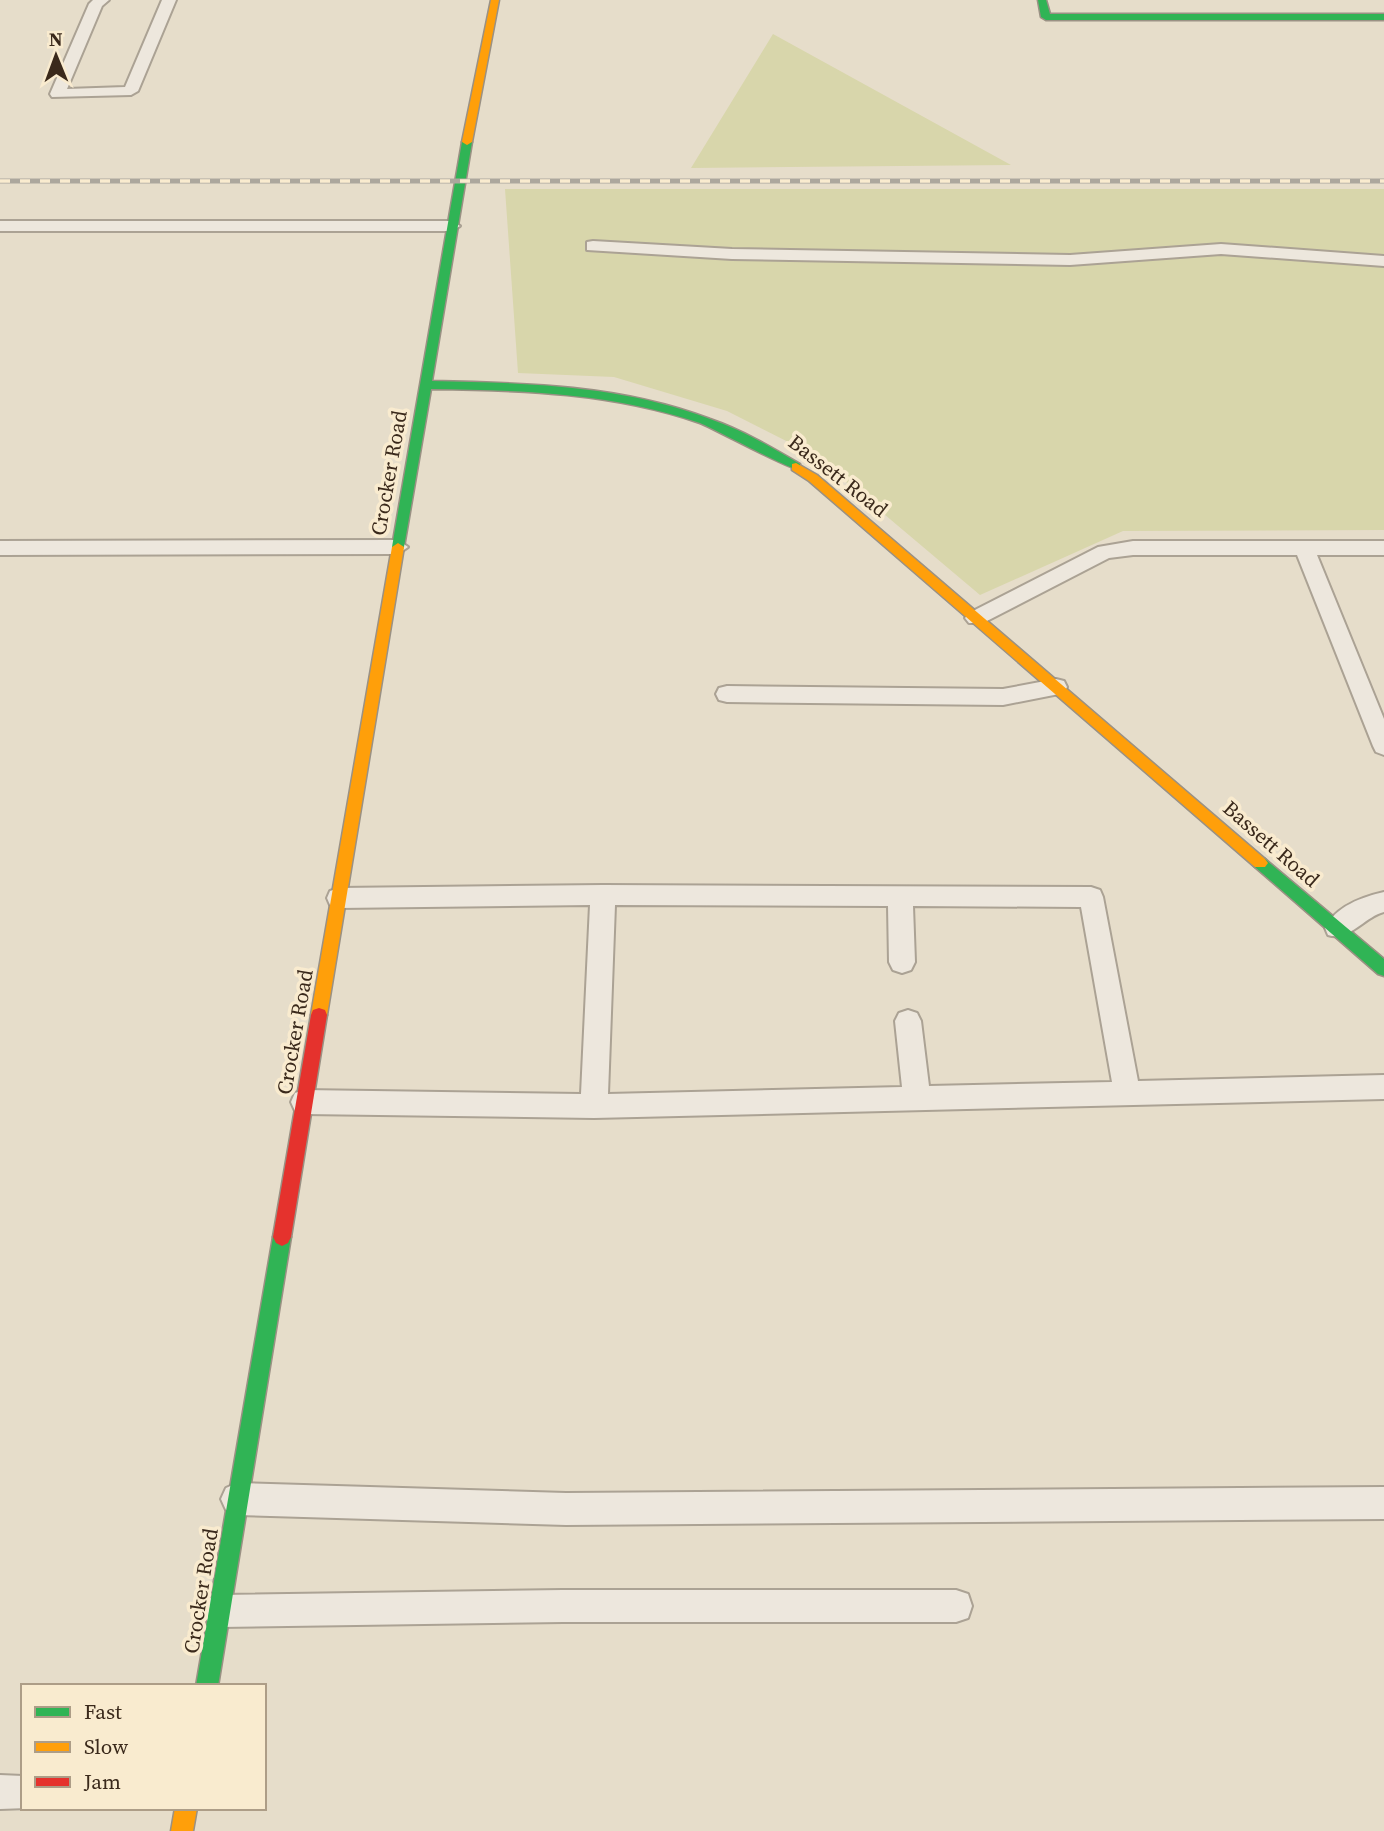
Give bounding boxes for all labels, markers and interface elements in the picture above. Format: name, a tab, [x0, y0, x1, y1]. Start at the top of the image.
north arrow	[21, 21, 91, 91]
text: N	[49, 26, 63, 52]
street label: Crocker Road	[363, 408, 414, 538]
street label: Bassett Road	[782, 427, 894, 524]
street label: Bassett Road	[1217, 794, 1326, 894]
street label: Crocker Road	[269, 967, 320, 1097]
street label: Crocker Road	[176, 1526, 225, 1656]
legend	[21, 1684, 266, 1810]
text: Fast	[84, 1697, 122, 1726]
text: Slow	[84, 1732, 128, 1761]
text: Jam	[83, 1767, 121, 1796]

